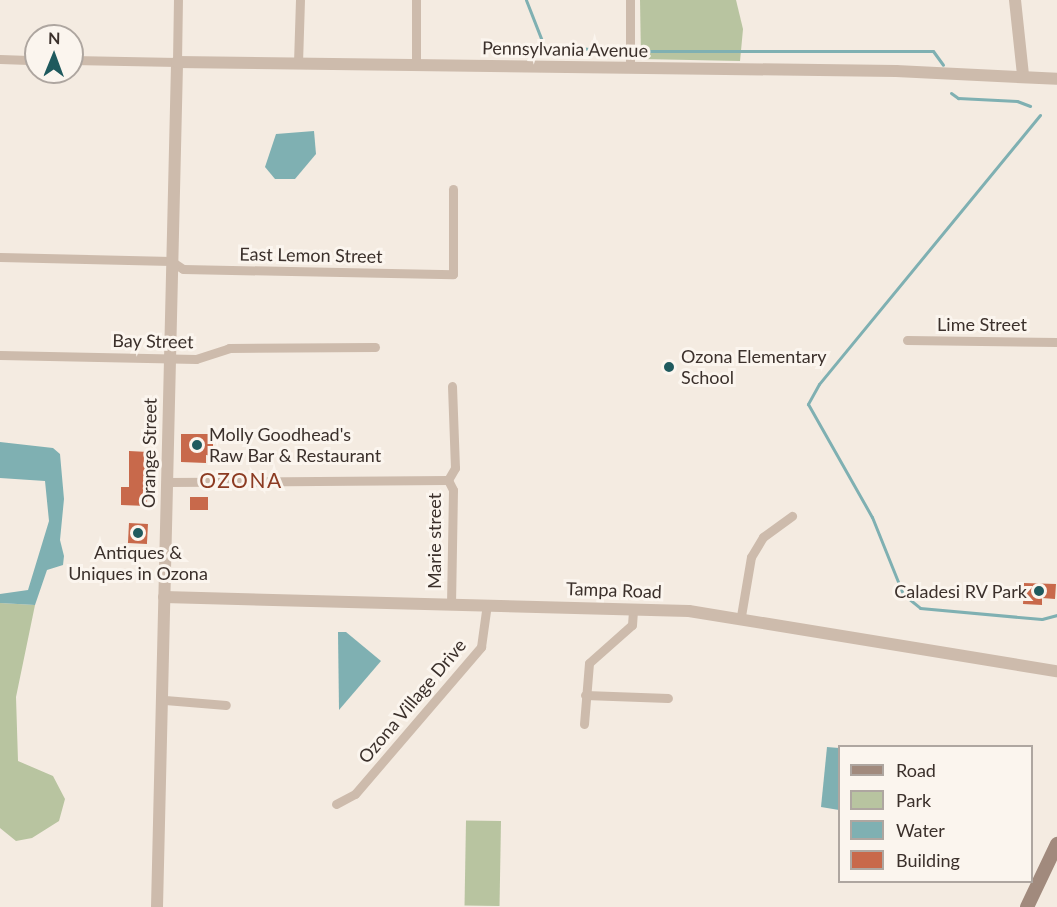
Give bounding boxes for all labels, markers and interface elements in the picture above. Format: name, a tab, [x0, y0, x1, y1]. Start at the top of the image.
north arrow	[24, 24, 84, 84]
text: N	[48, 28, 61, 47]
street label: Pennsylvania Avenue	[482, 37, 648, 61]
street label: East Lemon Street	[239, 243, 383, 267]
street label: Lime Street	[937, 313, 1027, 335]
street label: Bay Street	[112, 329, 194, 353]
place label: Ozona Elementary School	[681, 346, 827, 388]
marker: Ozona Elementary School	[662, 360, 676, 374]
street label: Orange Street	[137, 398, 161, 508]
place label: Molly Goodhead's Raw Bar & Restaurant	[209, 424, 382, 466]
marker: Molly Goodhead's Raw Bar & Restaurant	[190, 438, 204, 452]
district label: OZONA	[199, 467, 283, 493]
street label: Marie street	[423, 493, 445, 589]
marker: Antiques & Uniques in Ozona	[131, 526, 145, 540]
place label: Antiques & Uniques in Ozona	[68, 542, 208, 584]
street label: Tampa Road	[566, 578, 662, 602]
place label: Caladesi RV Park	[894, 580, 1027, 602]
marker: Caladesi RV Park	[1032, 584, 1046, 598]
street label: Ozona Village Drive	[354, 634, 470, 768]
legend	[838, 745, 1033, 883]
text: Road	[896, 759, 936, 781]
text: Park	[896, 789, 931, 811]
text: Water	[896, 819, 945, 841]
text: Building	[896, 849, 960, 871]

